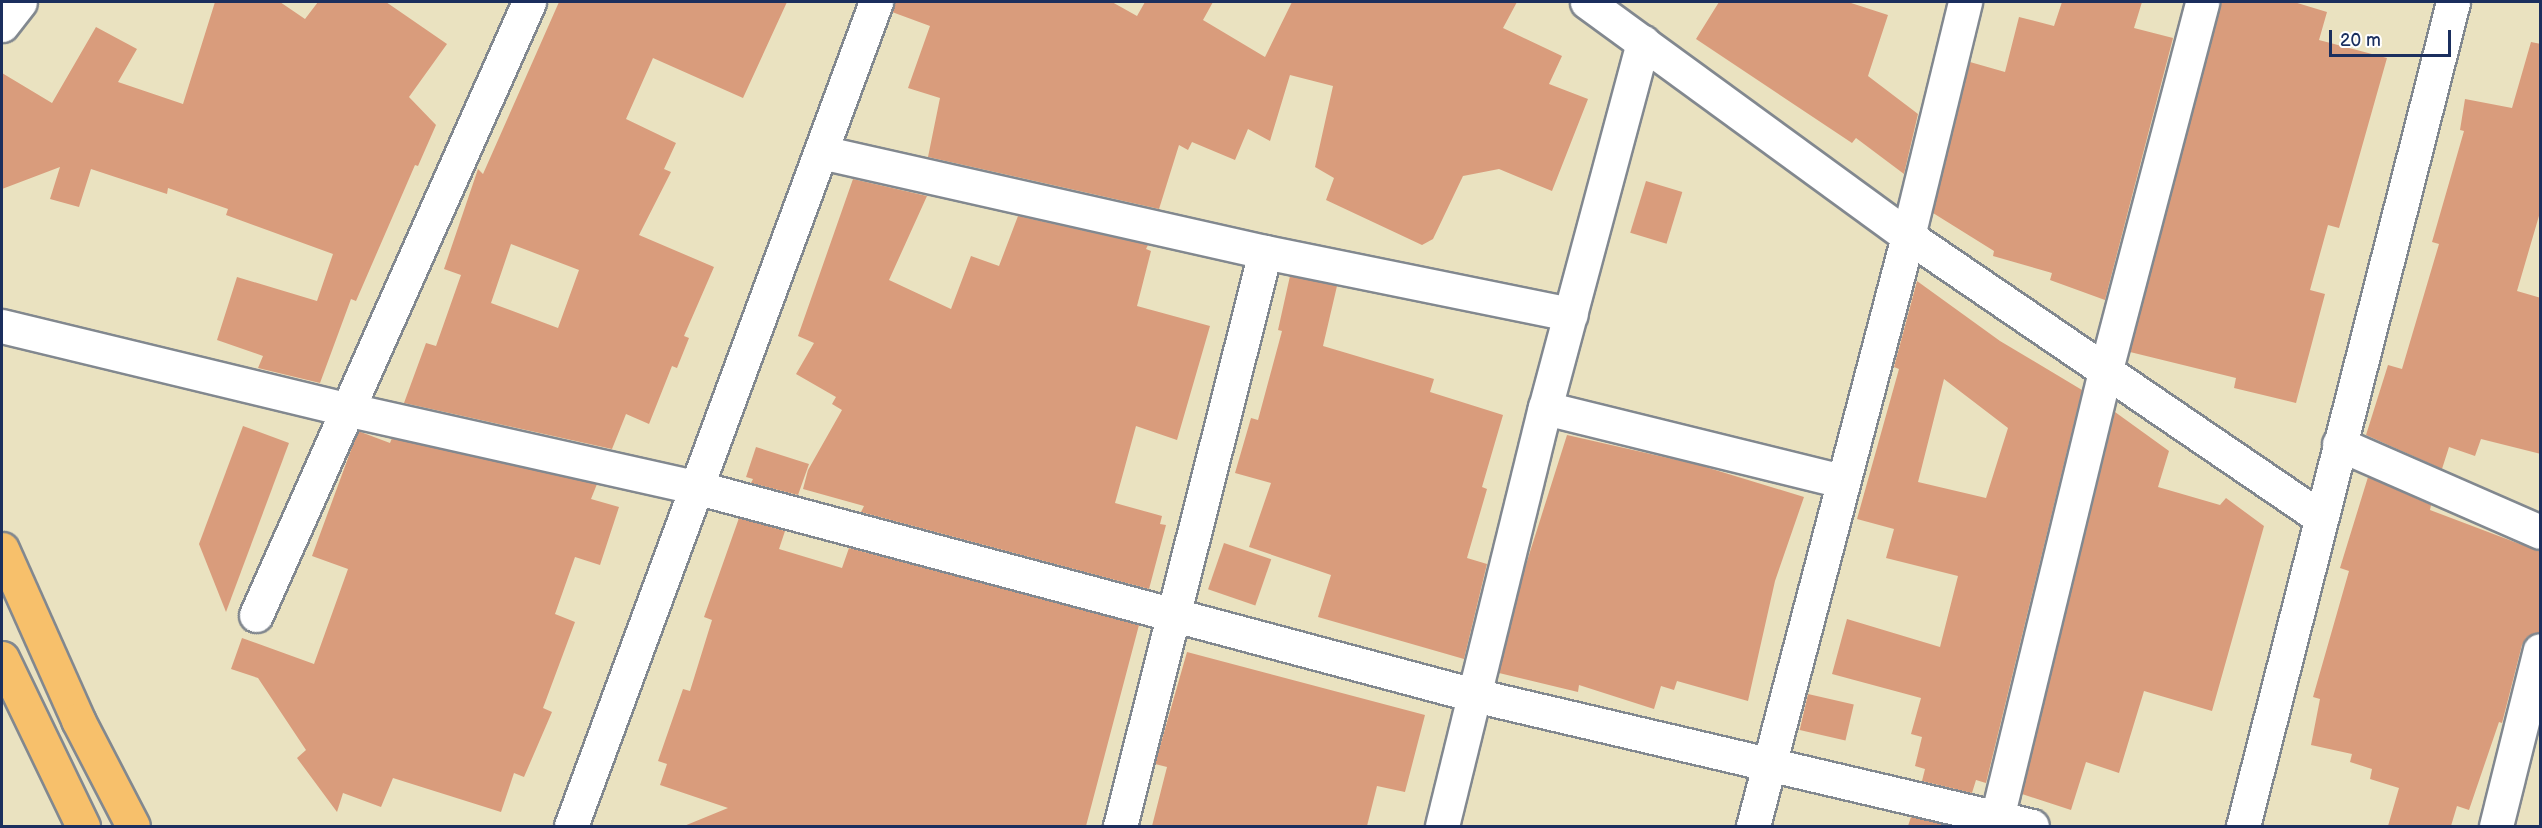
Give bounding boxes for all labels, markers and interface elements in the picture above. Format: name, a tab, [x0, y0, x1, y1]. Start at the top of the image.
scale bar	[2332, 18, 2454, 56]
text: 20 m	[2340, 30, 2381, 51]

